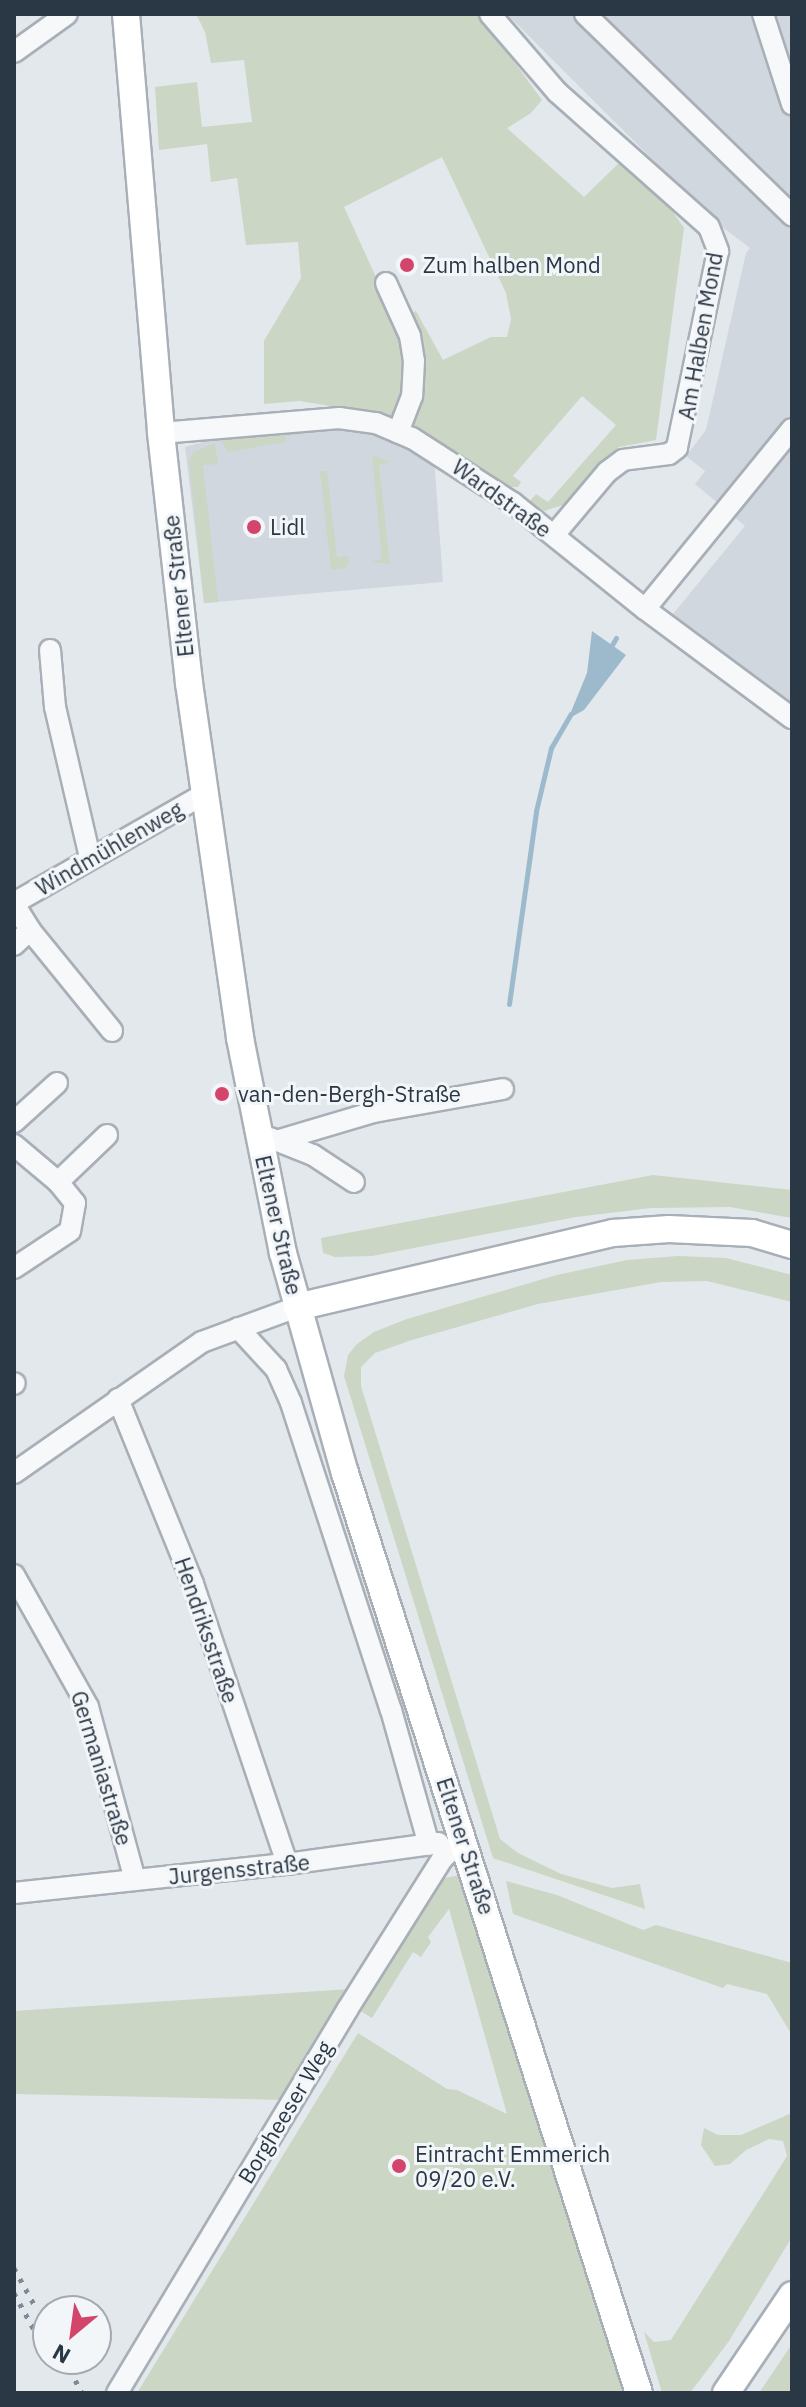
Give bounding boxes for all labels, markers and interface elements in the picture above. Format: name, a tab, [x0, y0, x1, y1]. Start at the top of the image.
street label: Am Halben Mond	[672, 250, 728, 422]
place label: Zum halben Mond	[423, 252, 601, 278]
marker: Zum halben Mond	[398, 256, 416, 274]
street label: Wardstraße	[447, 453, 557, 543]
street label: Eltener Straße	[157, 514, 199, 658]
place label: Lidl	[270, 514, 305, 540]
marker: Lidl	[245, 518, 263, 536]
street label: Windmühlenweg	[31, 795, 187, 901]
place label: van-den-Bergh-Straße	[238, 1081, 461, 1107]
marker: van-den-Bergh-Straße	[213, 1085, 231, 1103]
street label: Eltener Straße	[250, 1153, 308, 1297]
street label: Hendriksstraße	[170, 1554, 244, 1706]
street label: Germaniastraße	[66, 1687, 138, 1849]
street label: Eltener Straße	[431, 1774, 501, 1918]
street label: Jurgensstraße	[167, 1848, 311, 1890]
street label: Borgheeser Weg	[232, 2036, 338, 2188]
place label: Eintracht Emmerich 09/20 e.V.	[415, 2140, 610, 2192]
marker: Eintracht Emmerich 09/20 e.V.	[390, 2157, 408, 2175]
north arrow	[32, 2295, 112, 2375]
text: N	[47, 2338, 75, 2371]

